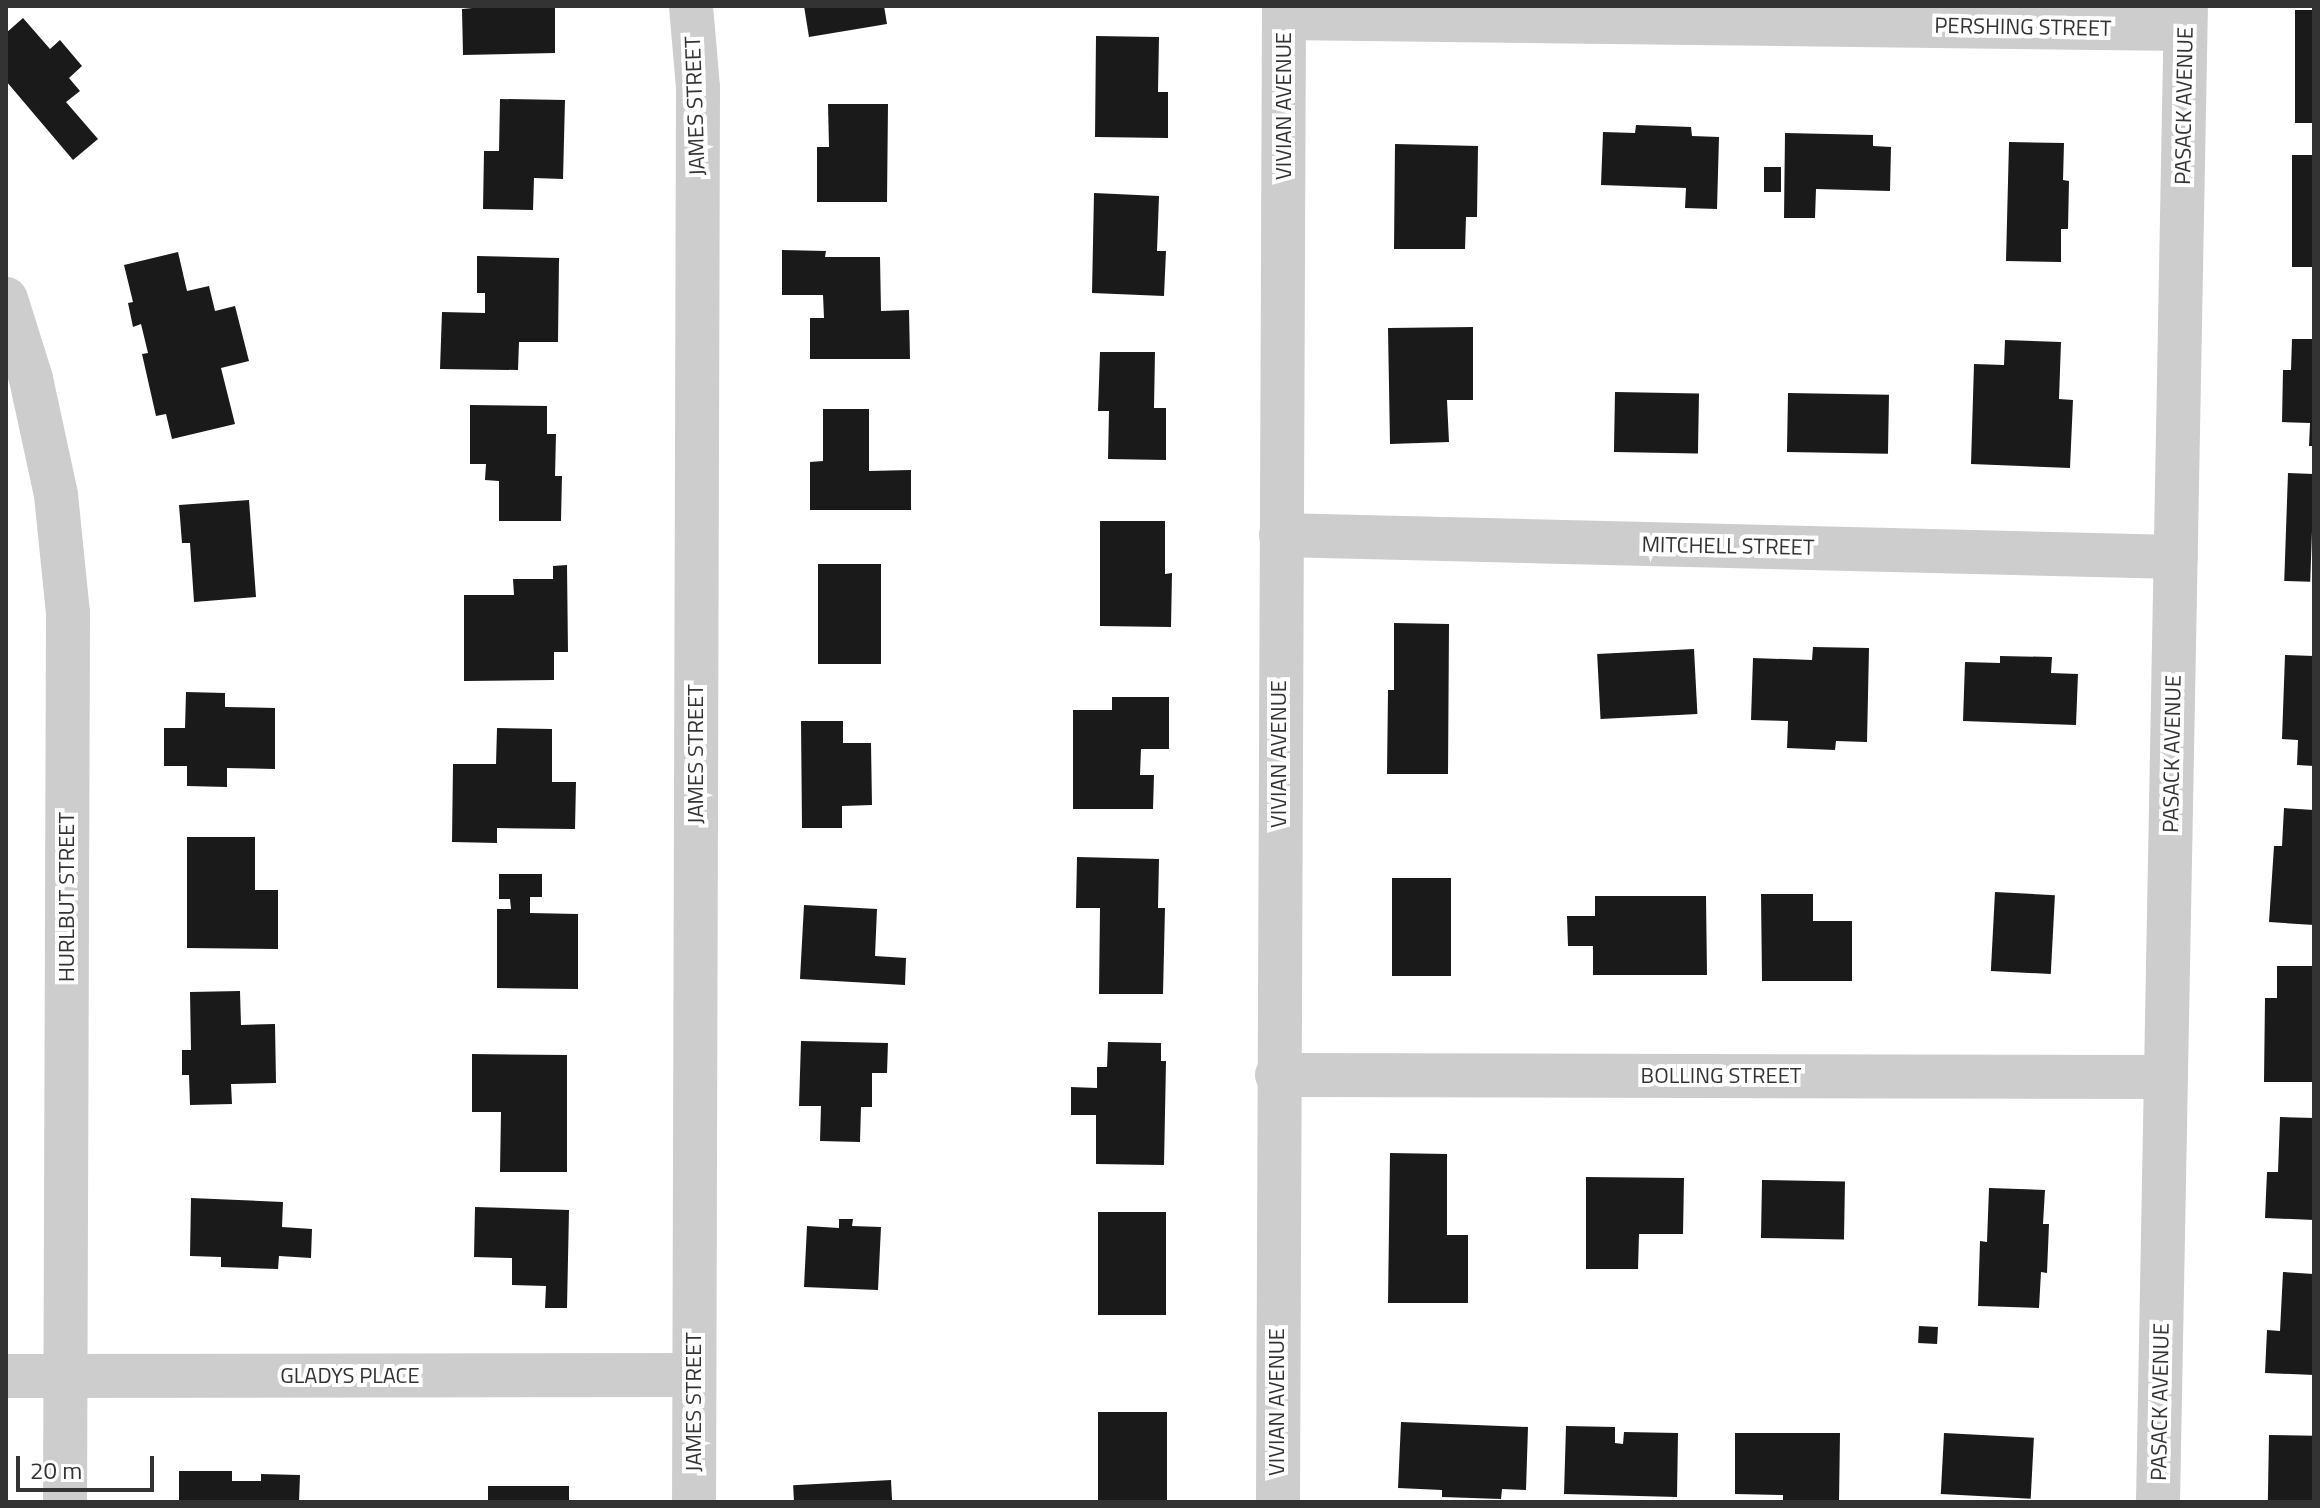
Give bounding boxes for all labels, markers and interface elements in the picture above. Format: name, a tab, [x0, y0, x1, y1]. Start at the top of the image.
street label: PERSHING STREET	[1934, 12, 2112, 42]
street label: PASACK AVENUE	[2169, 27, 2199, 185]
street label: VIVIAN AVENUE	[1271, 32, 1297, 180]
street label: JAMES STREET	[679, 36, 711, 176]
street label: MITCHELL STREET	[1641, 531, 1815, 561]
street label: PASACK AVENUE	[2157, 675, 2187, 833]
street label: VIVIAN AVENUE	[1266, 680, 1292, 828]
street label: JAMES STREET	[683, 684, 709, 824]
street label: HURLBUT STREET	[54, 812, 80, 982]
street label: BOLLING STREET	[1641, 1063, 1801, 1089]
street label: PASACK AVENUE	[2145, 1323, 2175, 1481]
street label: VIVIAN AVENUE	[1264, 1328, 1290, 1476]
street label: JAMES STREET	[681, 1332, 707, 1472]
street label: GLADYS PLACE	[280, 1363, 420, 1389]
scale bar	[20, 1440, 158, 1490]
text: 20 m	[30, 1452, 82, 1488]

